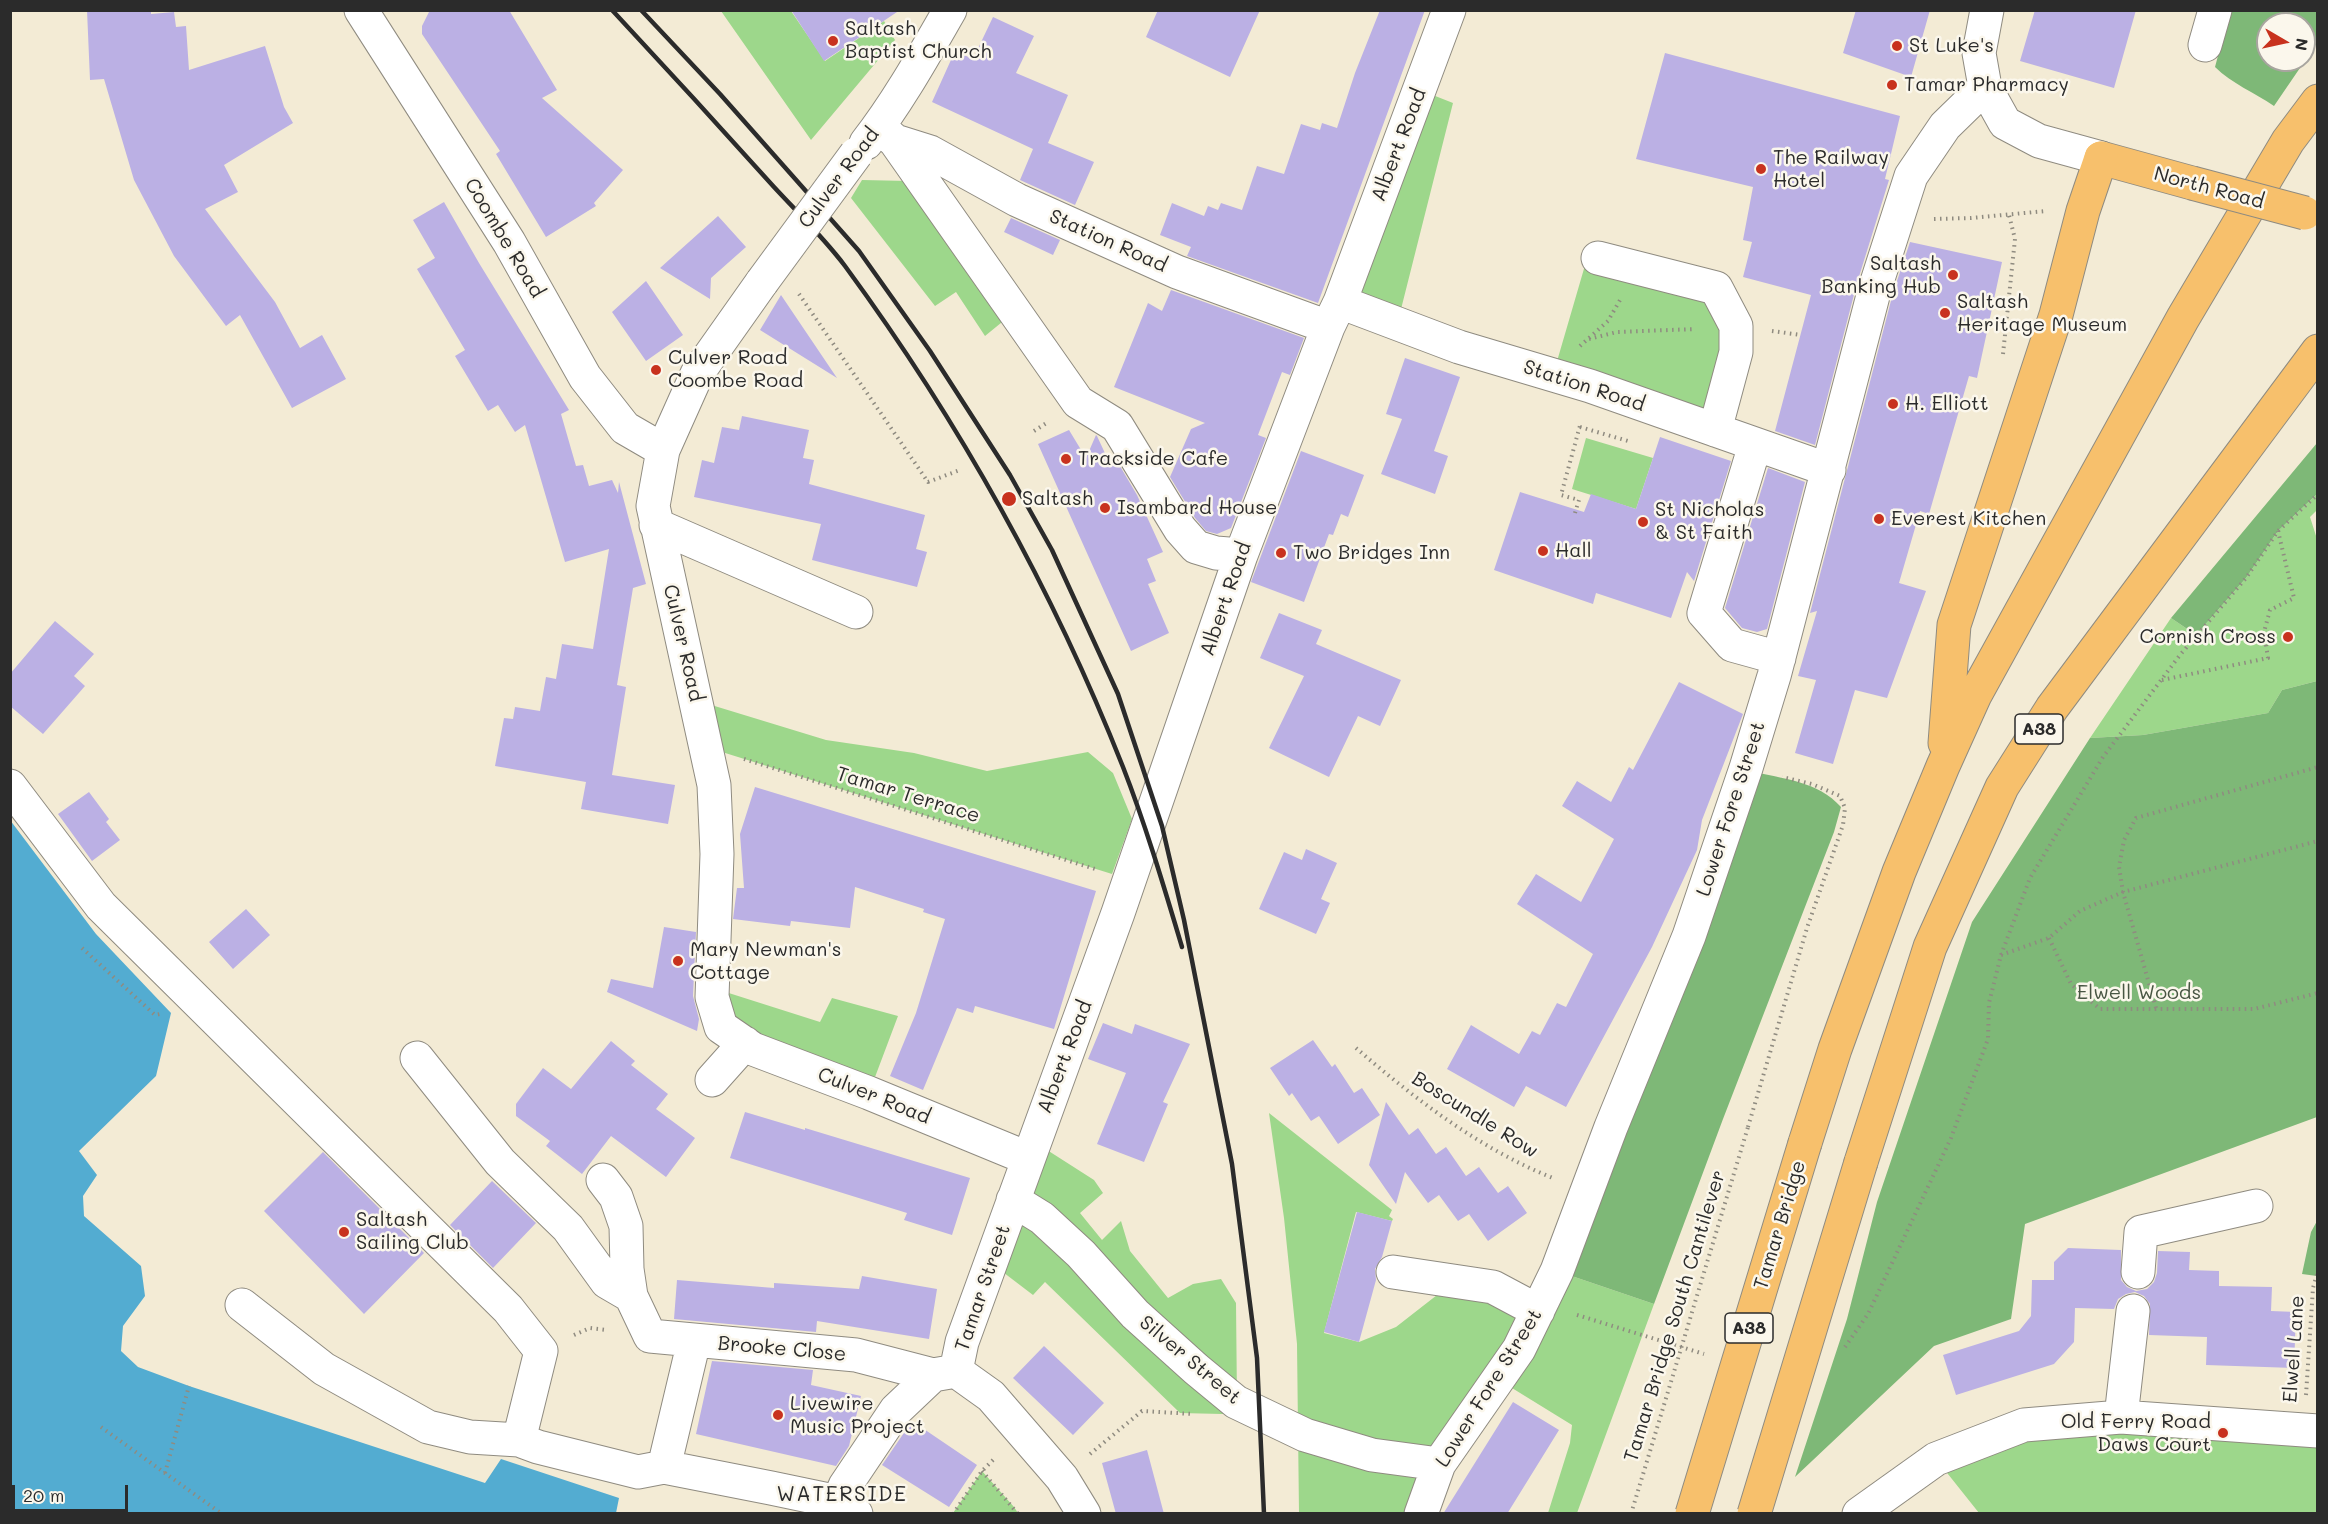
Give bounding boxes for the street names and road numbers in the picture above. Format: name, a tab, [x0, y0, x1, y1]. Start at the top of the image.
street label: Albert Road	[1366, 85, 1432, 205]
street label: Culver Road	[793, 123, 885, 233]
street label: North Road	[2151, 162, 2267, 214]
street label: Coombe Road	[459, 174, 549, 302]
street label: Station Road	[1045, 204, 1171, 278]
street label: Station Road	[1520, 355, 1648, 417]
street label: Albert Road	[1195, 539, 1257, 659]
street label: Culver Road	[658, 582, 708, 704]
road number: A38	[2015, 714, 2063, 744]
street label: Lower Fore Street	[1691, 719, 1771, 899]
street label: Tamar Terrace	[833, 762, 983, 828]
street label: Albert Road	[1032, 997, 1098, 1117]
street label: Culver Road	[814, 1062, 934, 1130]
street label: Boscundle Row	[1407, 1067, 1543, 1163]
street label: Tamar Bridge	[1749, 1158, 1811, 1292]
street label: Tamar Bridge South Cantilever	[1619, 1167, 1731, 1465]
street label: Tamar Street	[950, 1222, 1016, 1354]
street label: Elwell Lane	[2278, 1295, 2310, 1403]
street label: Lower Fore Street	[1431, 1304, 1547, 1472]
street label: Silver Street	[1134, 1310, 1246, 1410]
road number: A38	[1725, 1313, 1773, 1343]
street label: Brooke Close	[717, 1331, 847, 1367]

